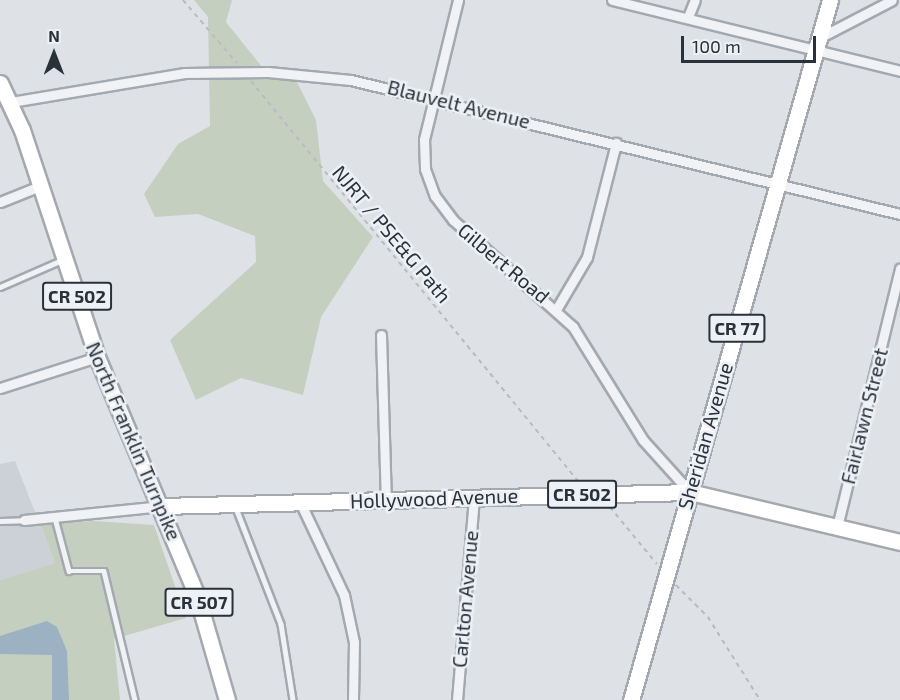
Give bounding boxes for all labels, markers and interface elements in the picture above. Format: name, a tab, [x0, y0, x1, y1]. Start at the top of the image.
north arrow	[24, 24, 84, 84]
scale bar	[684, 24, 819, 62]
text: N	[48, 26, 60, 45]
text: 100 m	[692, 35, 741, 57]
street label: Blauvelt Avenue	[385, 75, 533, 133]
street label: NJRT / PSE&G Path	[327, 160, 457, 308]
street label: Gilbert Road	[453, 218, 555, 308]
road number: CR 502	[41, 281, 113, 311]
road number: CR 77	[707, 313, 767, 343]
street label: North Franklin Turnpike	[81, 338, 187, 544]
street label: Fairlawn Street	[836, 345, 892, 487]
street label: Sheridan Avenue	[673, 360, 737, 512]
road number: CR 502	[546, 479, 618, 509]
street label: Hollywood Avenue	[349, 483, 519, 513]
street label: Carlton Avenue	[447, 529, 483, 669]
road number: CR 507	[164, 587, 234, 617]

